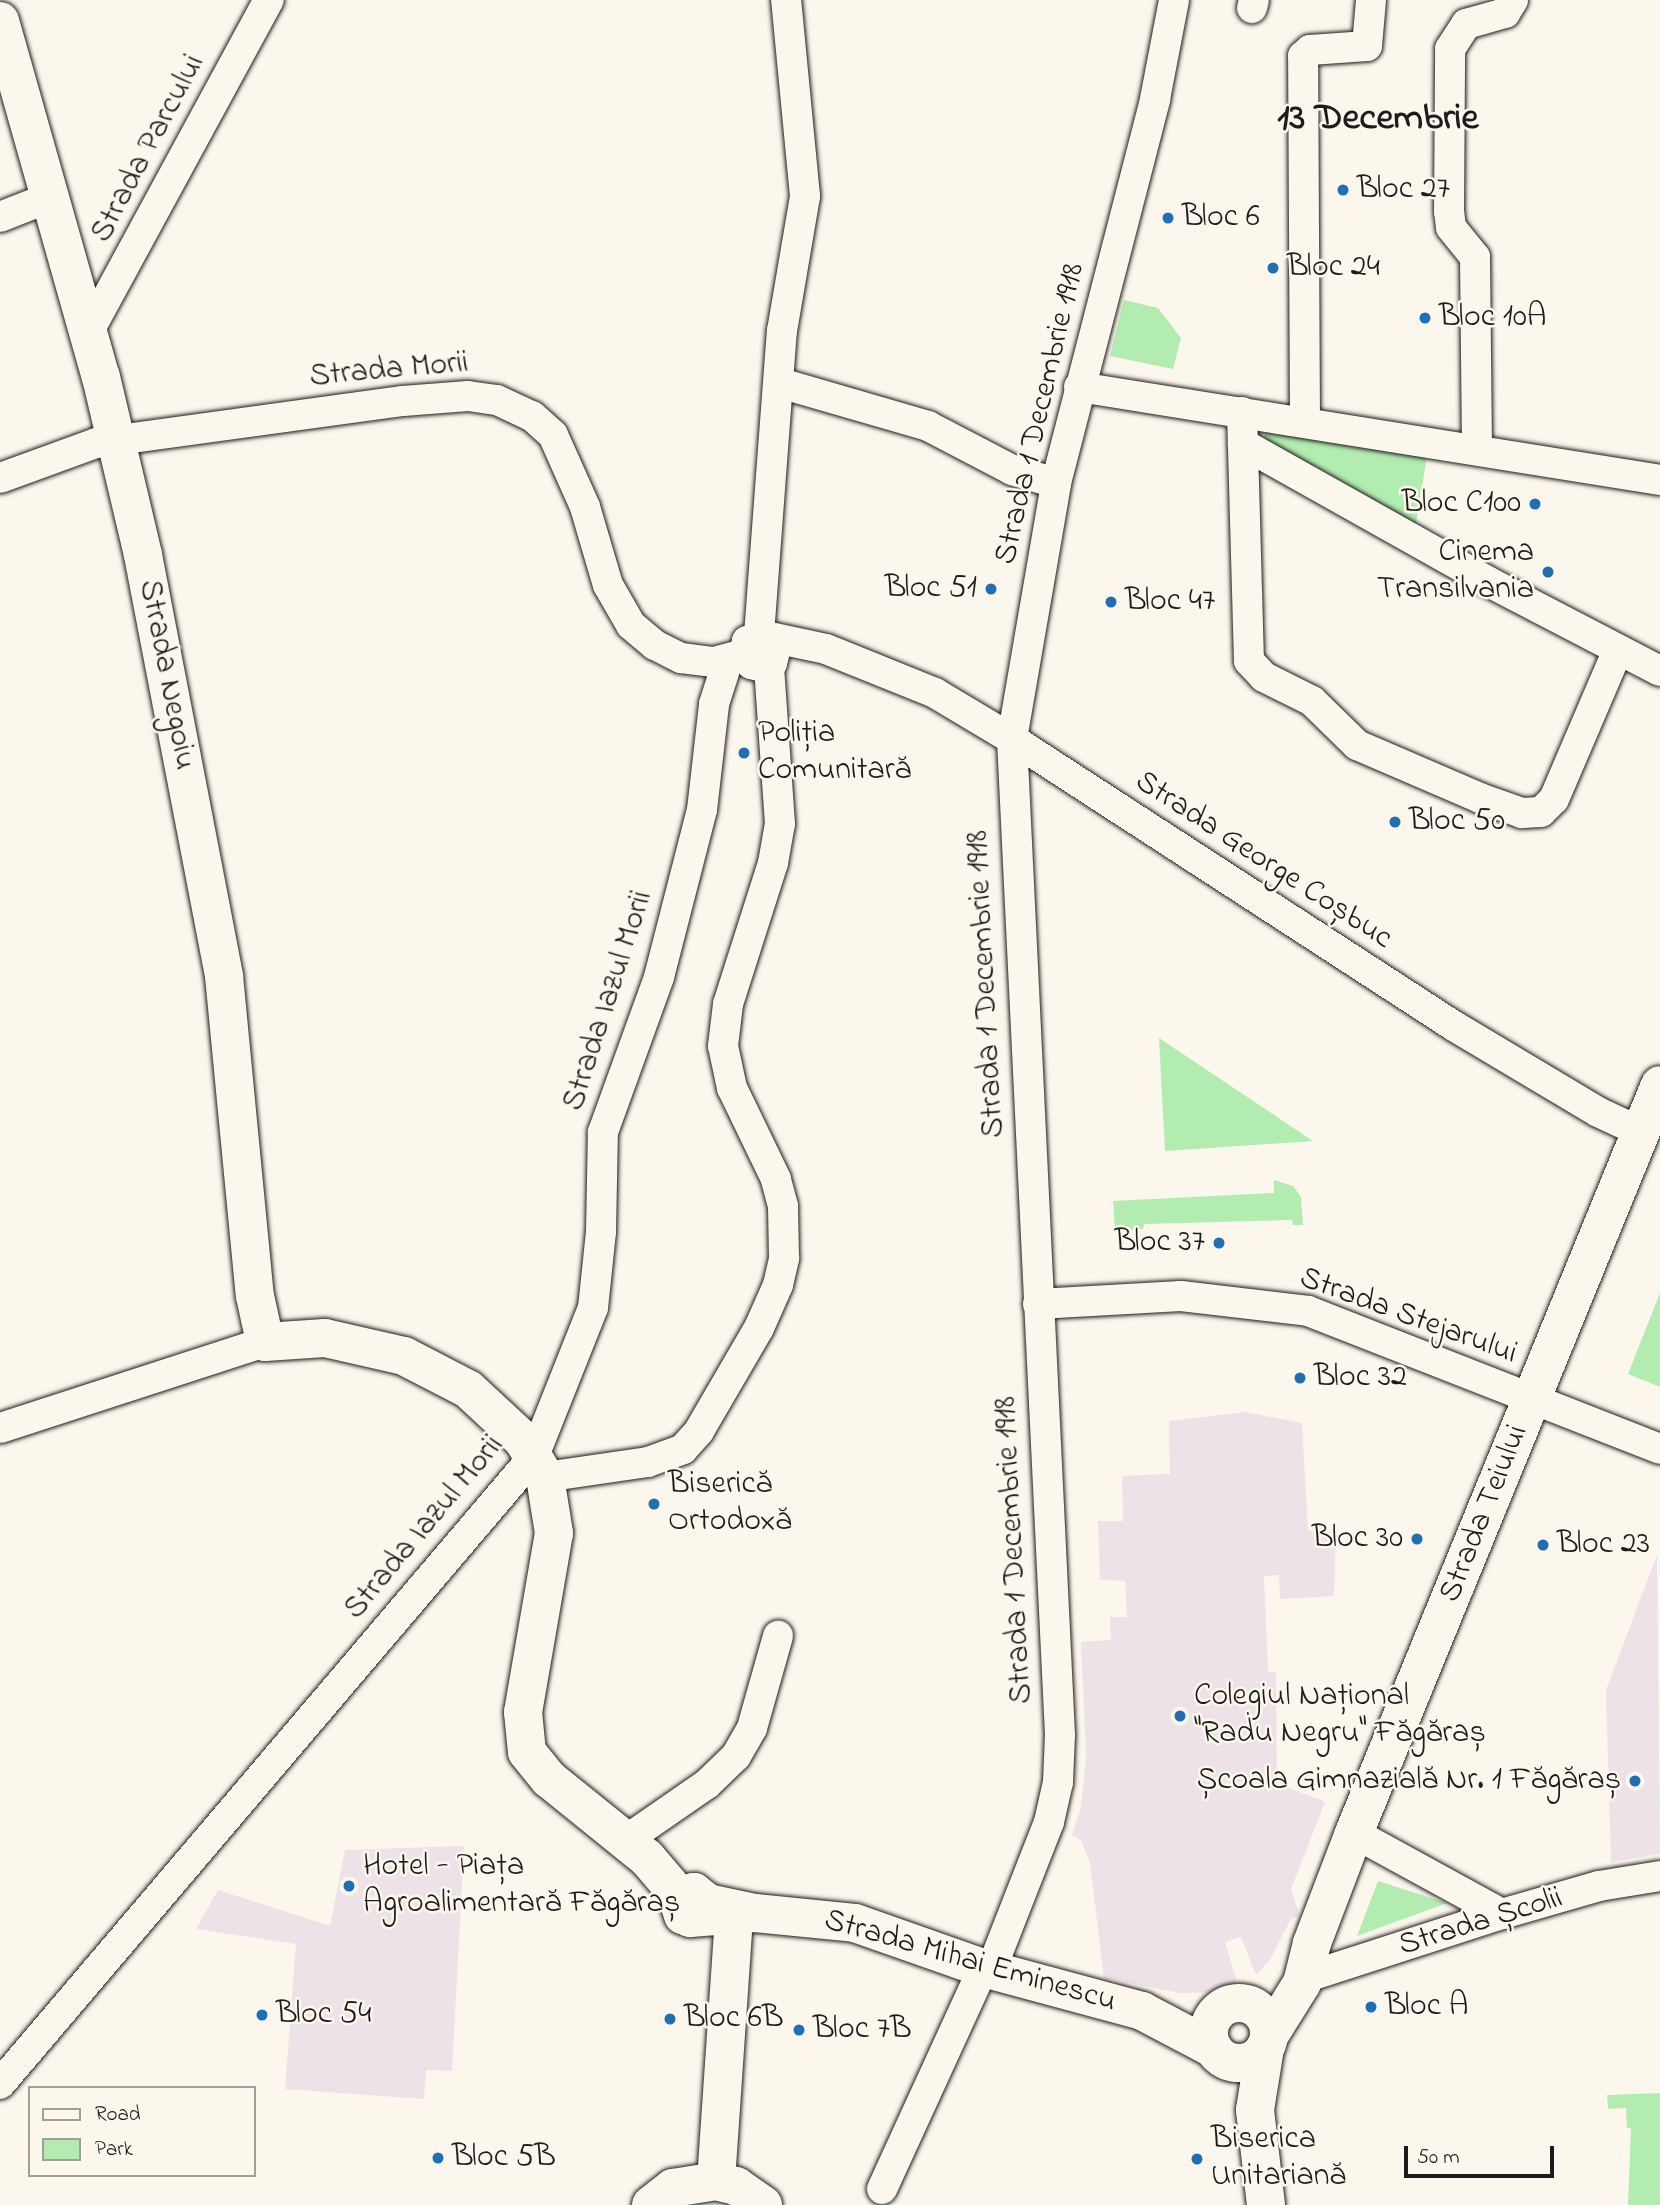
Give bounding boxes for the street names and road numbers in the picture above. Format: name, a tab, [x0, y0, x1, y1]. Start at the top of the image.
street label: Strada Parcului	[83, 48, 215, 250]
street label: Strada 1 Decembrie 1918	[988, 260, 1094, 568]
street label: Strada Morii	[308, 345, 470, 397]
street label: Strada Negoiu	[129, 577, 203, 773]
street label: Strada George Coșbuc	[1127, 763, 1399, 959]
street label: Strada 1 Decembrie 1918	[960, 829, 1014, 1139]
street label: Strada Iazul Morii	[555, 886, 663, 1116]
street label: Strada Stejarului	[1294, 1260, 1522, 1374]
street label: Strada 1 Decembrie 1918	[988, 1395, 1042, 1705]
street label: Strada Teiului	[1432, 1420, 1538, 1608]
street label: Strada Iazul Morii	[337, 1428, 513, 1628]
street label: Strada Școlii	[1395, 1880, 1567, 1966]
street label: Strada Mihai Eminescu	[820, 1902, 1120, 2022]

